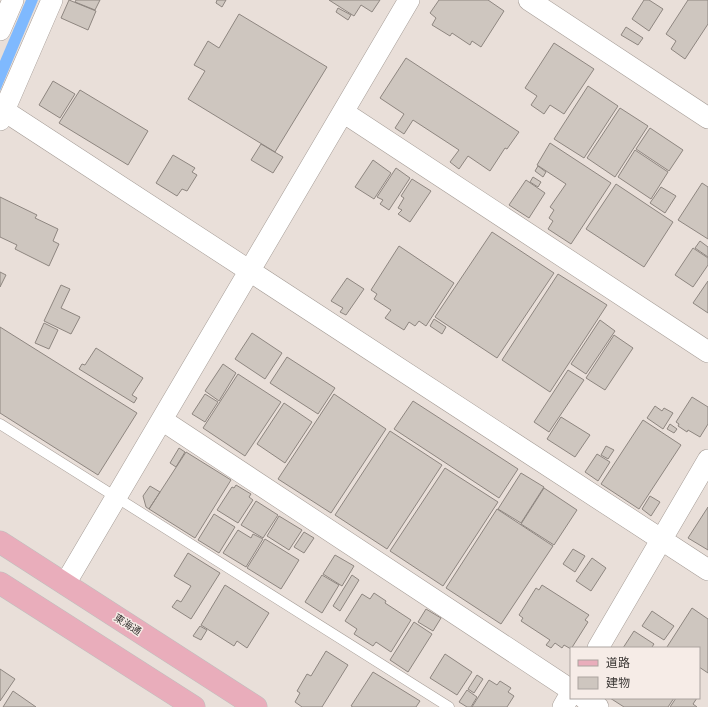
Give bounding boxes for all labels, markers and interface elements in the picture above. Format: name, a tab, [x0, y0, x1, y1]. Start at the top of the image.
street label: 東海通	[112, 610, 144, 638]
legend	[570, 647, 700, 699]
text: 道路	[606, 654, 630, 671]
text: 建物	[606, 674, 630, 691]

